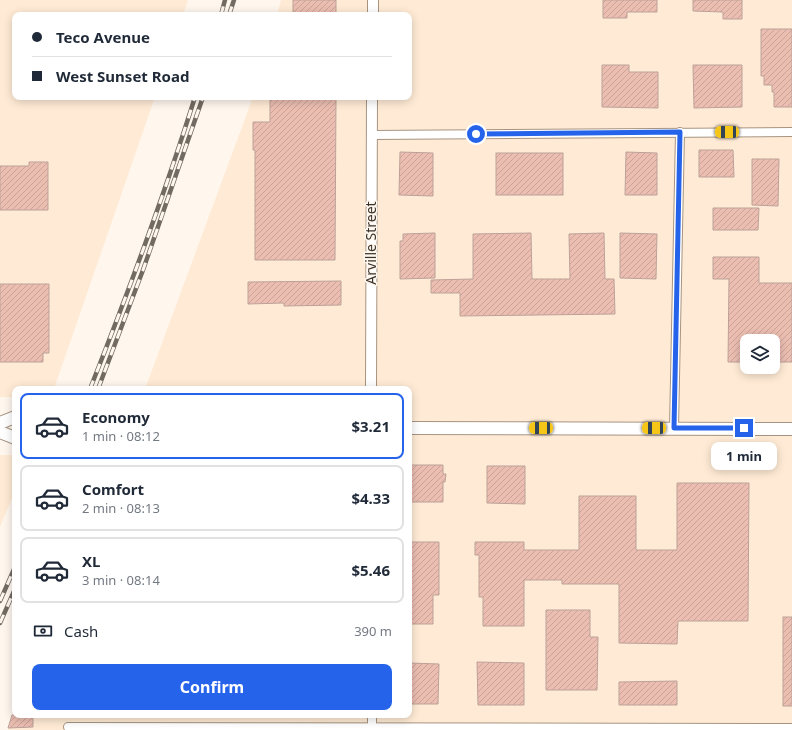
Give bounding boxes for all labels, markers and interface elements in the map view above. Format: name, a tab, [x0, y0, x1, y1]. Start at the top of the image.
text: Teco Avenue	[56, 27, 150, 47]
text: West Sunset Road	[56, 66, 189, 86]
route start	[467, 125, 485, 143]
car	[715, 126, 739, 138]
street label: Arville Street	[361, 201, 380, 285]
map controls	[740, 334, 780, 374]
button: layers	[740, 334, 780, 374]
text: Economy	[82, 407, 150, 427]
icon: car	[34, 408, 70, 444]
text: $3.21	[351, 416, 390, 436]
route end	[735, 419, 753, 437]
car	[529, 422, 553, 434]
car	[642, 422, 666, 434]
text: 1 min · 08:12	[82, 427, 160, 445]
callout: 1 min	[711, 442, 777, 470]
text: 1 min	[726, 447, 762, 465]
text: Comfort	[82, 479, 144, 499]
icon: car	[34, 480, 70, 516]
text: $4.33	[351, 488, 390, 508]
text: 2 min · 08:13	[82, 499, 160, 517]
text: XL	[82, 551, 100, 571]
icon: car	[34, 552, 70, 588]
text: $5.46	[351, 560, 390, 580]
text: 3 min · 08:14	[82, 571, 160, 589]
icon: cash	[32, 620, 54, 642]
text: Cash	[64, 621, 98, 641]
text: 390 m	[354, 622, 392, 640]
button: Confirm	[32, 664, 392, 710]

